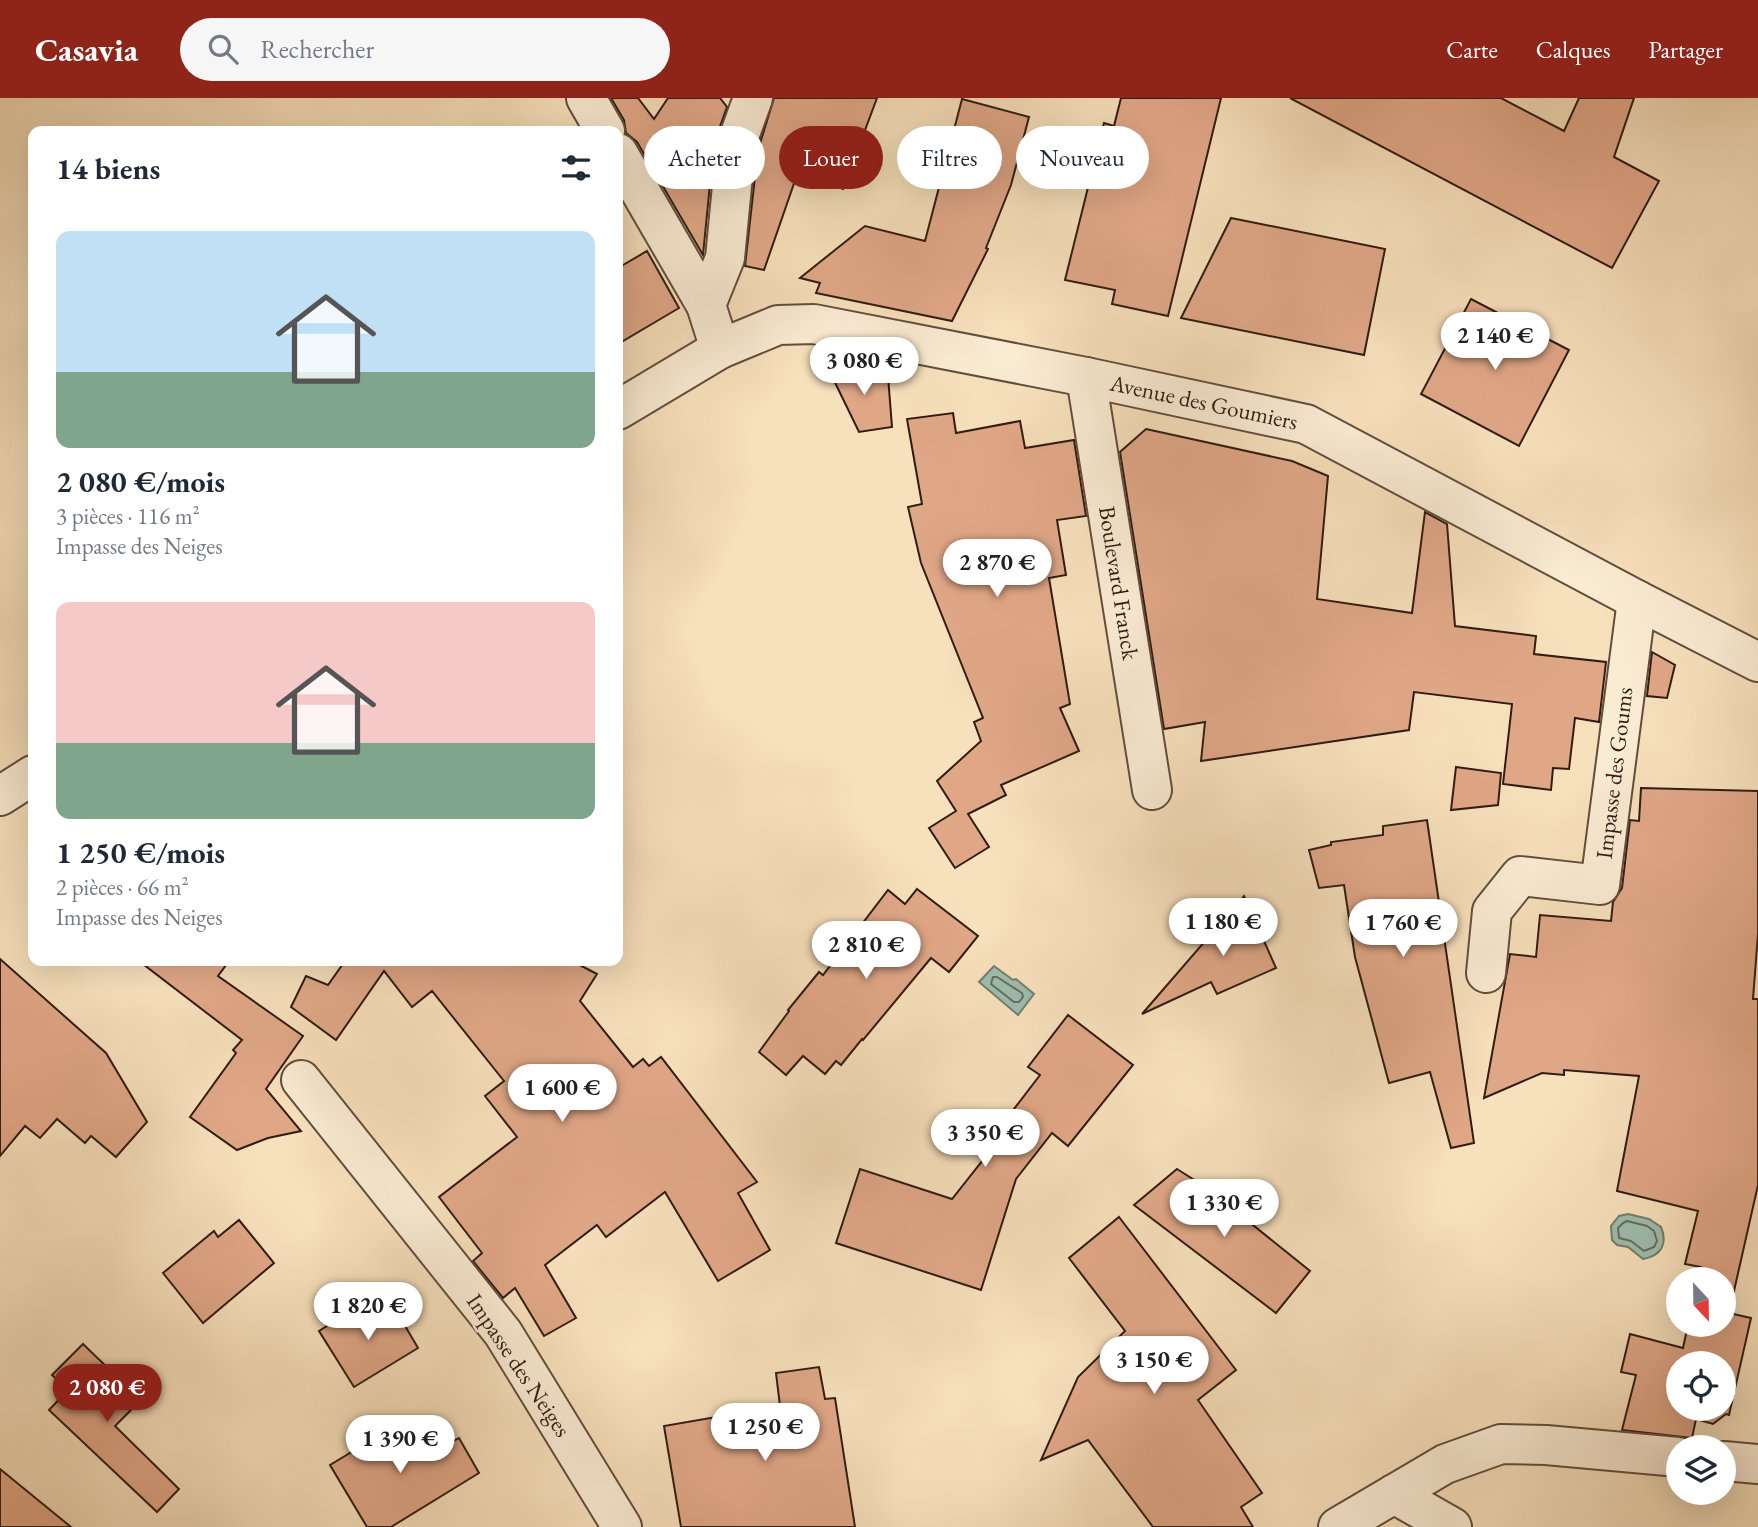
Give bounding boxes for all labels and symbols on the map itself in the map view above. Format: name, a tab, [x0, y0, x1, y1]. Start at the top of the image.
pin: 2 140 €	[1430, 313, 1560, 372]
pin: 3 080 €	[799, 338, 929, 397]
street label: Avenue des Goumiers	[1106, 367, 1301, 437]
street label: Boulevard Franck	[1092, 504, 1146, 663]
pin: 2 870 €	[932, 540, 1062, 599]
street label: Impasse des Goums	[1589, 685, 1639, 861]
pin: 1 180 €	[1158, 898, 1288, 958]
pin: 1 760 €	[1338, 900, 1468, 959]
pin: 2 810 €	[801, 922, 931, 981]
pin: 1 600 €	[497, 1065, 627, 1124]
pin: 3 350 €	[920, 1110, 1050, 1169]
pin: 1 330 €	[1159, 1180, 1289, 1239]
north arrow	[1666, 1267, 1736, 1337]
pin: 1 820 €	[303, 1282, 433, 1342]
street label: Impasse des Neiges	[460, 1288, 578, 1442]
pin: 3 150 €	[1089, 1336, 1219, 1396]
pin: 2 080 €	[42, 1364, 172, 1424]
pin: 1 250 €	[700, 1404, 830, 1463]
pin: 1 390 €	[335, 1416, 465, 1475]

